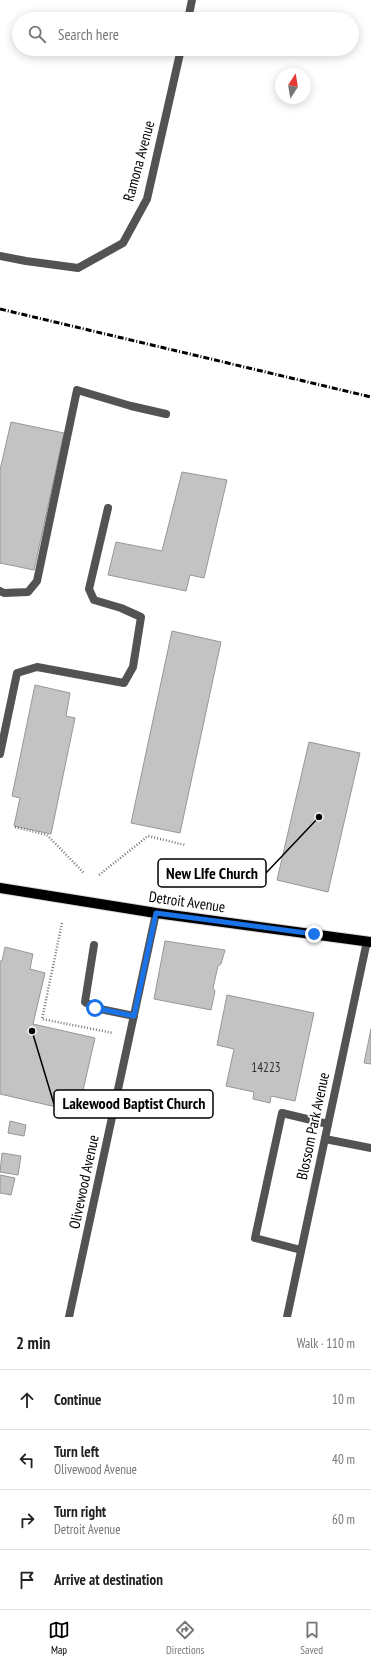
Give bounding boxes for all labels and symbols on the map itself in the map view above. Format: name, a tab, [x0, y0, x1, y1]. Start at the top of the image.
north arrow	[275, 68, 311, 104]
street label: Ramona Avenue	[119, 118, 158, 203]
callout: New LIfe Church	[158, 859, 266, 887]
text: New LIfe Church	[166, 863, 258, 883]
street label: Detroit Avenue	[148, 887, 226, 916]
route end	[305, 925, 323, 943]
route start	[86, 999, 104, 1017]
house number: 14223	[251, 1059, 281, 1076]
street label: Blossom Park Avenue	[292, 1070, 333, 1181]
callout: Lakewood Baptist Church	[54, 1090, 213, 1118]
text: Lakewood Baptist Church	[62, 1093, 206, 1113]
street label: Olivewood Avenue	[64, 1133, 103, 1231]

